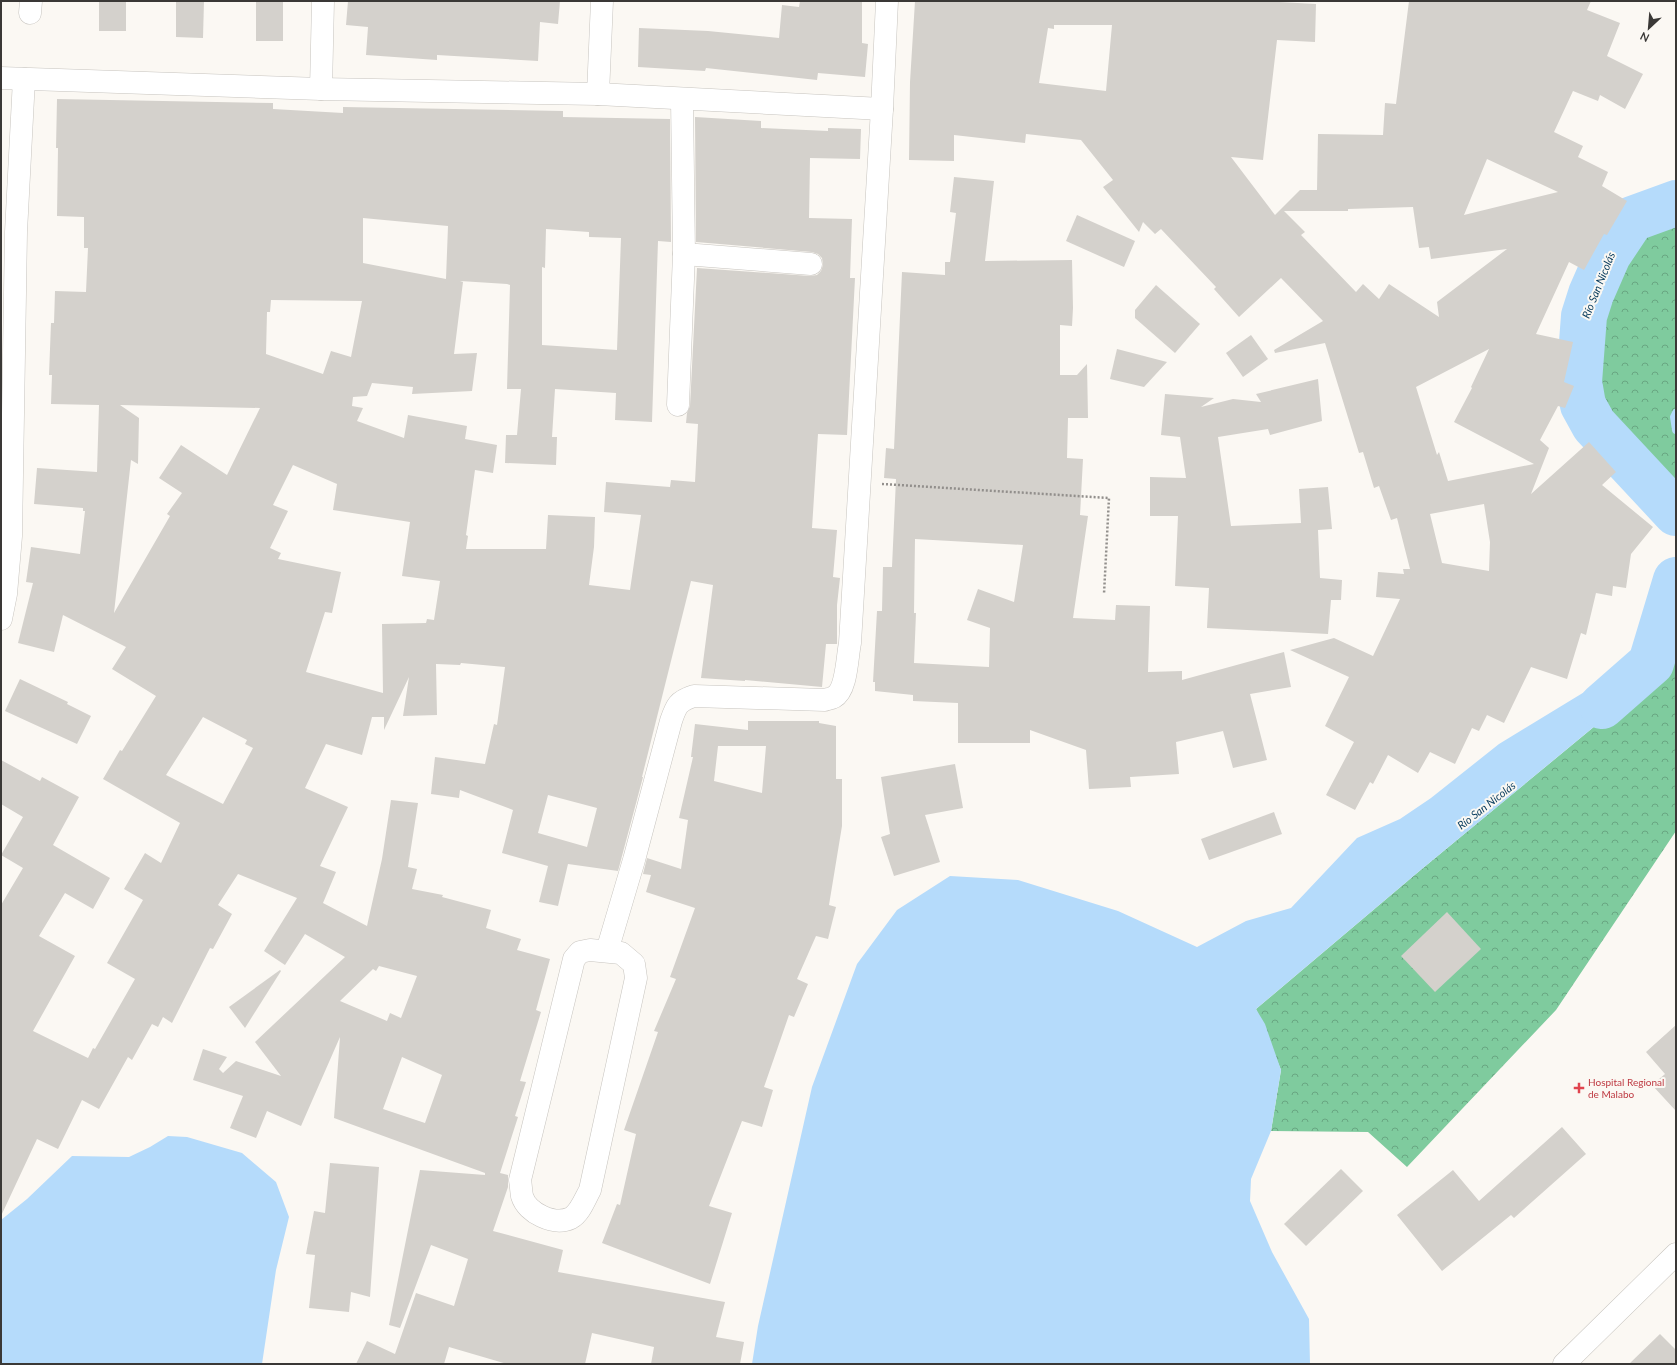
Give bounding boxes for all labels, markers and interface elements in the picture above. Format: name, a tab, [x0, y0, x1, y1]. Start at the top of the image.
north arrow	[1629, 8, 1669, 48]
text: N	[1638, 30, 1651, 45]
water label: Río San Nicolás	[1579, 250, 1617, 320]
water label: Río San Nicolás	[1454, 778, 1518, 832]
place label: Hospital Regional de Malabo	[1588, 1076, 1664, 1100]
marker: Hospital Regional de Malabo	[1573, 1082, 1585, 1094]

